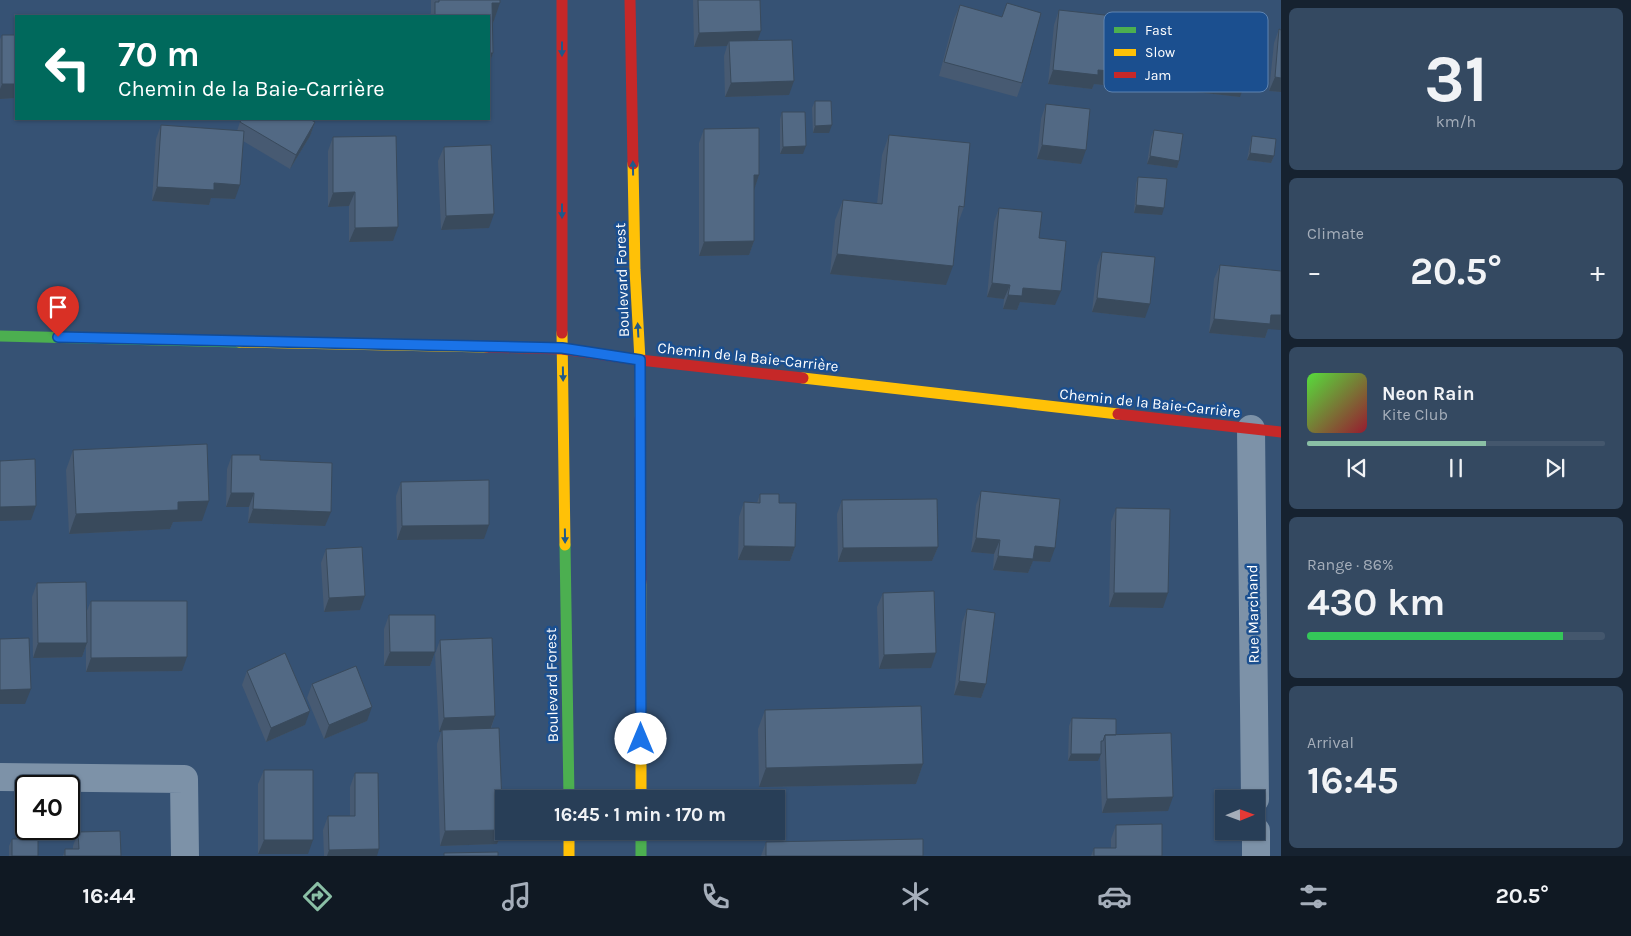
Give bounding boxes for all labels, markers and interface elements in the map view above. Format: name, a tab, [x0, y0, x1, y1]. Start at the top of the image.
legend	[1104, 12, 1268, 92]
text: Fast	[1145, 22, 1172, 39]
text: 70 m	[118, 34, 200, 75]
icon: left	[35, 35, 100, 100]
one-way arrow	[558, 41, 566, 57]
text: 31	[1424, 41, 1488, 117]
text: Slow	[1145, 44, 1175, 61]
text: Jam	[1145, 67, 1171, 84]
text: Chemin de la Baie-Carrière	[118, 76, 385, 102]
text: km/h	[1436, 112, 1476, 131]
one-way arrow	[629, 159, 637, 175]
one-way arrow	[558, 203, 566, 219]
street label: Boulevard Forest	[611, 222, 633, 338]
text: Climate	[1307, 224, 1364, 243]
text: 20.5°	[1410, 249, 1502, 294]
text: −	[1307, 255, 1322, 288]
text: +	[1590, 255, 1605, 288]
pin	[37, 286, 79, 337]
icon: arrive	[44, 293, 72, 321]
one-way arrow	[634, 322, 642, 338]
street label: Chemin de la Baie-Carrière	[657, 339, 839, 375]
one-way arrow	[559, 366, 567, 382]
text: Neon Rain	[1382, 383, 1475, 405]
street label: Chemin de la Baie-Carrière	[1059, 385, 1241, 421]
text: Kite Club	[1382, 405, 1448, 424]
icon: previous	[1343, 454, 1371, 482]
icon: pause	[1442, 454, 1470, 482]
icon: next	[1541, 454, 1569, 482]
one-way arrow	[561, 528, 569, 544]
text: Range · 86%	[1307, 555, 1394, 574]
street label: Rue Marchand	[1243, 564, 1263, 664]
text: 430 km	[1307, 580, 1445, 625]
street label: Boulevard Forest	[542, 627, 562, 742]
position arrow	[614, 712, 666, 764]
text: Arrival	[1307, 733, 1354, 752]
text: 16:45	[1307, 758, 1399, 803]
speed limit sign: 40	[15, 775, 80, 840]
north arrow	[1215, 790, 1265, 840]
map controls	[1215, 790, 1265, 840]
text: 16:45 · 1 min · 170 m	[554, 804, 726, 826]
icon: directions	[300, 879, 335, 914]
icon: music	[499, 879, 534, 914]
icon: phone	[698, 879, 733, 914]
icon: climate	[898, 879, 933, 914]
icon: car	[1097, 879, 1132, 914]
icon: filters	[1296, 879, 1331, 914]
text: 16:44	[82, 883, 135, 909]
text: 20.5°	[1496, 883, 1549, 909]

